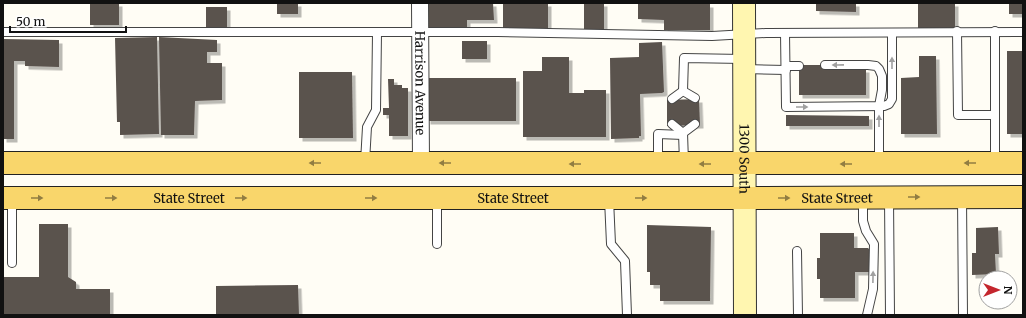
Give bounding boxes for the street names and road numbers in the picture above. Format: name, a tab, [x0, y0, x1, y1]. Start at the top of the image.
street label: Harrison Avenue	[412, 31, 429, 136]
street label: 1300 South	[736, 124, 753, 194]
street label: State Street	[801, 189, 873, 206]
street label: State Street	[153, 190, 225, 207]
street label: State Street	[477, 190, 549, 207]

